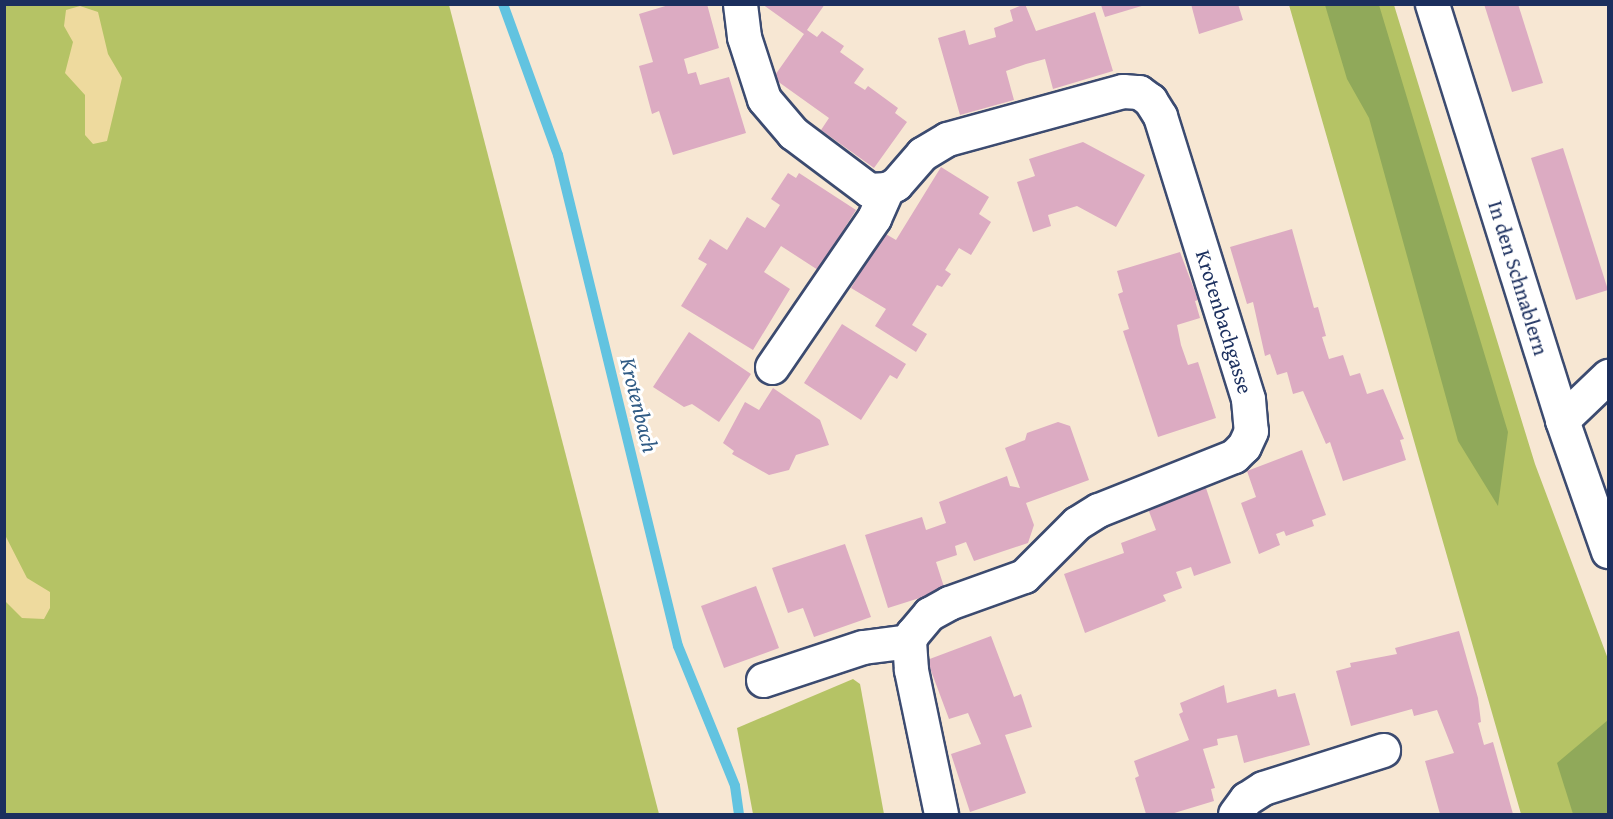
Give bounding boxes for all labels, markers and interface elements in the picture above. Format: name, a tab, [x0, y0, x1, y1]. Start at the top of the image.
street label: In den Schnablern	[1483, 198, 1553, 358]
street label: Krotenbachgasse	[1190, 247, 1258, 397]
water label: Krotenbach	[614, 355, 664, 455]

